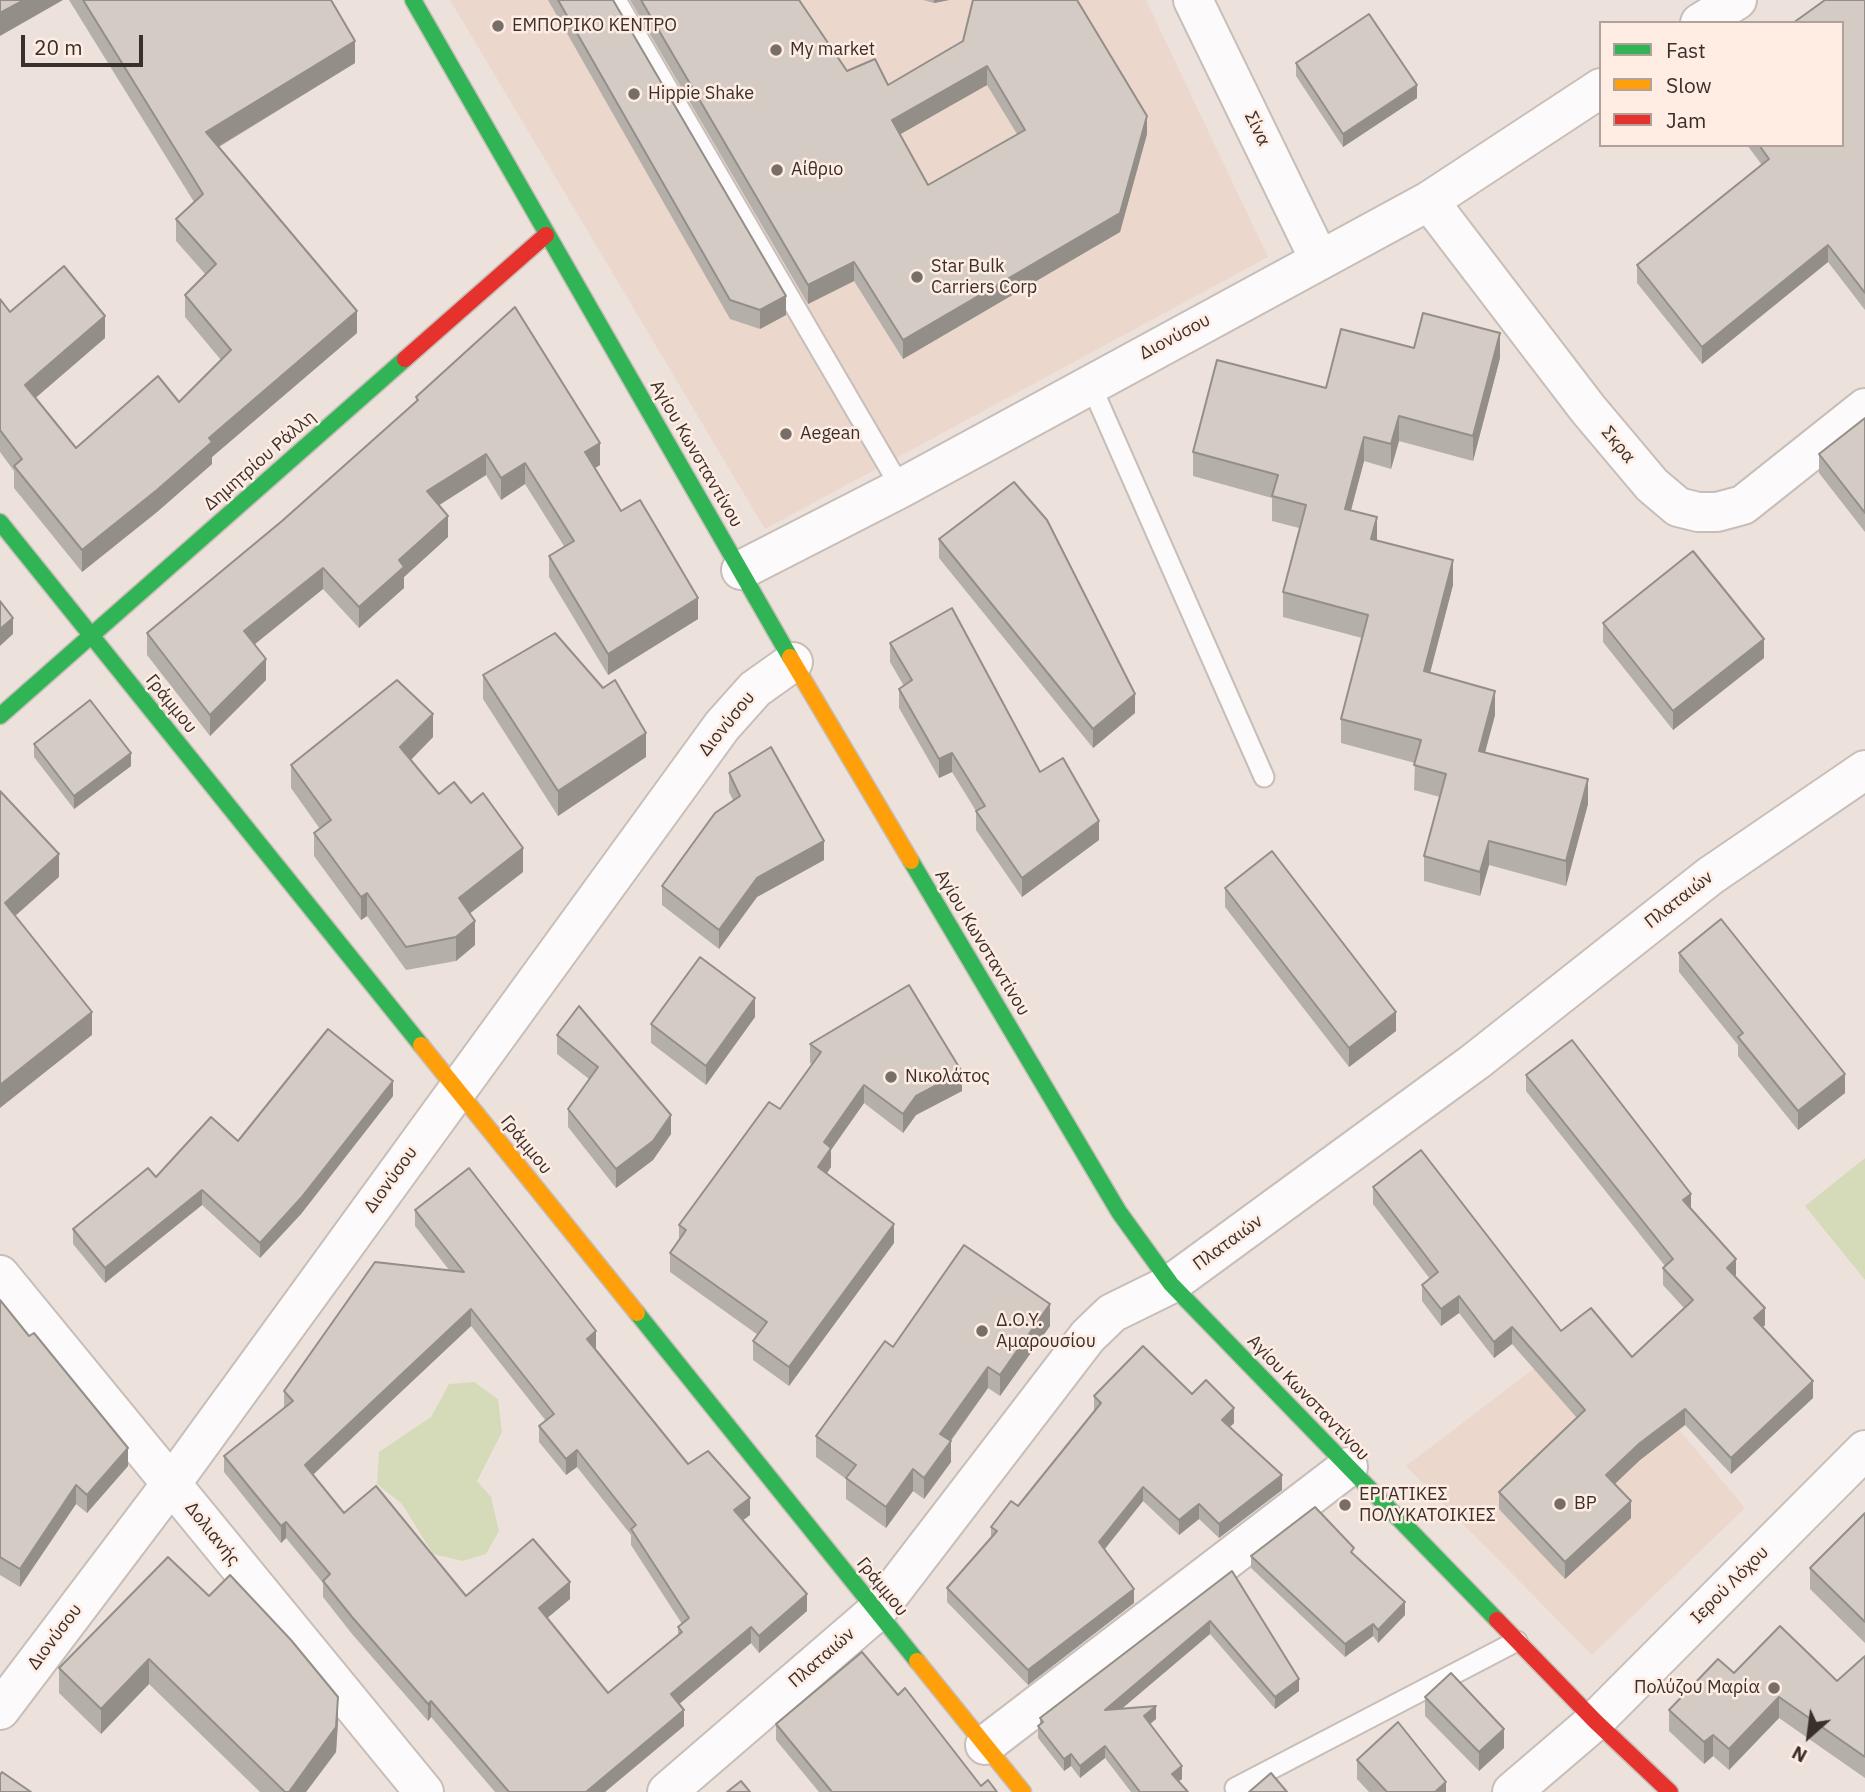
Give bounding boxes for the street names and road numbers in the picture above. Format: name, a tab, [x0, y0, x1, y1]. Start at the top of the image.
street label: Σίνα	[1239, 108, 1275, 150]
street label: Διονύσου	[1136, 309, 1214, 365]
street label: Αγίου Κωνσταντίνου	[645, 377, 747, 531]
street label: Δημητρίου Ράλλη	[200, 406, 320, 516]
street label: Σκρα	[1597, 422, 1639, 468]
street label: Γράμμου	[141, 670, 201, 738]
street label: Διονύσου	[694, 687, 760, 761]
street label: Αγίου Κωνσταντίνου	[930, 866, 1034, 1020]
street label: Πλαταιών	[1641, 867, 1717, 933]
street label: Γράμμου	[496, 1111, 556, 1179]
street label: Διονύσου	[360, 1142, 422, 1218]
street label: Πλαταιών	[1189, 1211, 1267, 1275]
street label: Αγίου Κωνσταντίνου	[1242, 1331, 1374, 1465]
street label: Δολιανής	[180, 1498, 244, 1570]
street label: Ιερού Λόχου	[1687, 1542, 1773, 1628]
street label: Γράμμου	[852, 1553, 912, 1621]
street label: Διονύσου	[23, 1600, 87, 1674]
street label: Πλαταιών	[785, 1623, 859, 1693]

